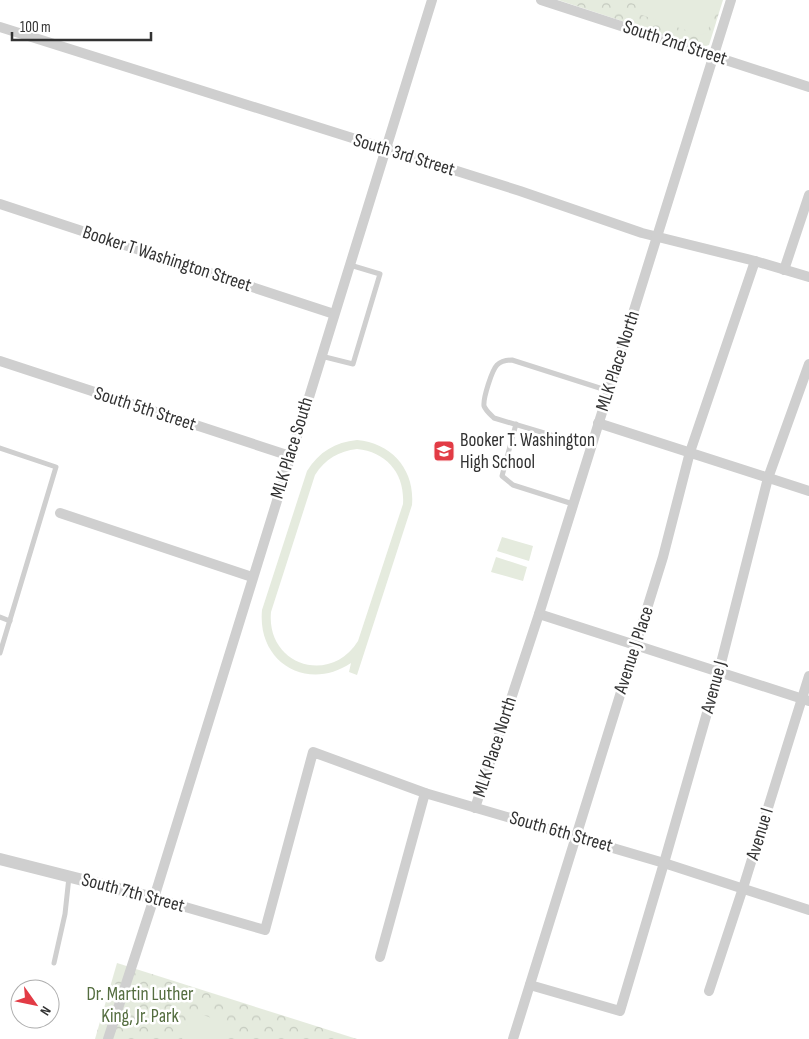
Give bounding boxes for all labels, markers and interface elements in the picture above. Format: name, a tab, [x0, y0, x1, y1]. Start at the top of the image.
scale bar	[12, 10, 151, 42]
street label: South 2nd Street	[620, 15, 730, 71]
text: 100 m	[20, 18, 51, 37]
street label: South 3rd Street	[350, 129, 458, 181]
street label: Booker T Washington Street	[80, 221, 254, 297]
street label: MLK Place North	[591, 308, 645, 414]
street label: South 5th Street	[91, 382, 199, 436]
street label: MLK Place South	[266, 394, 318, 502]
place label: Booker T. Washington High School	[460, 429, 595, 474]
school or university icon: Booker T. Washington High School	[432, 439, 456, 463]
street label: Avenue J Place	[609, 603, 659, 698]
street label: Avenue J	[696, 658, 732, 717]
street label: MLK Place North	[468, 694, 522, 800]
street label: Avenue I	[741, 805, 779, 864]
street label: South 6th Street	[507, 806, 615, 858]
street label: South 7th Street	[79, 868, 187, 918]
north arrow	[10, 979, 60, 1029]
park label: Dr. Martin Luther King, Jr. Park	[86, 983, 194, 1028]
text: N	[36, 1003, 55, 1019]

